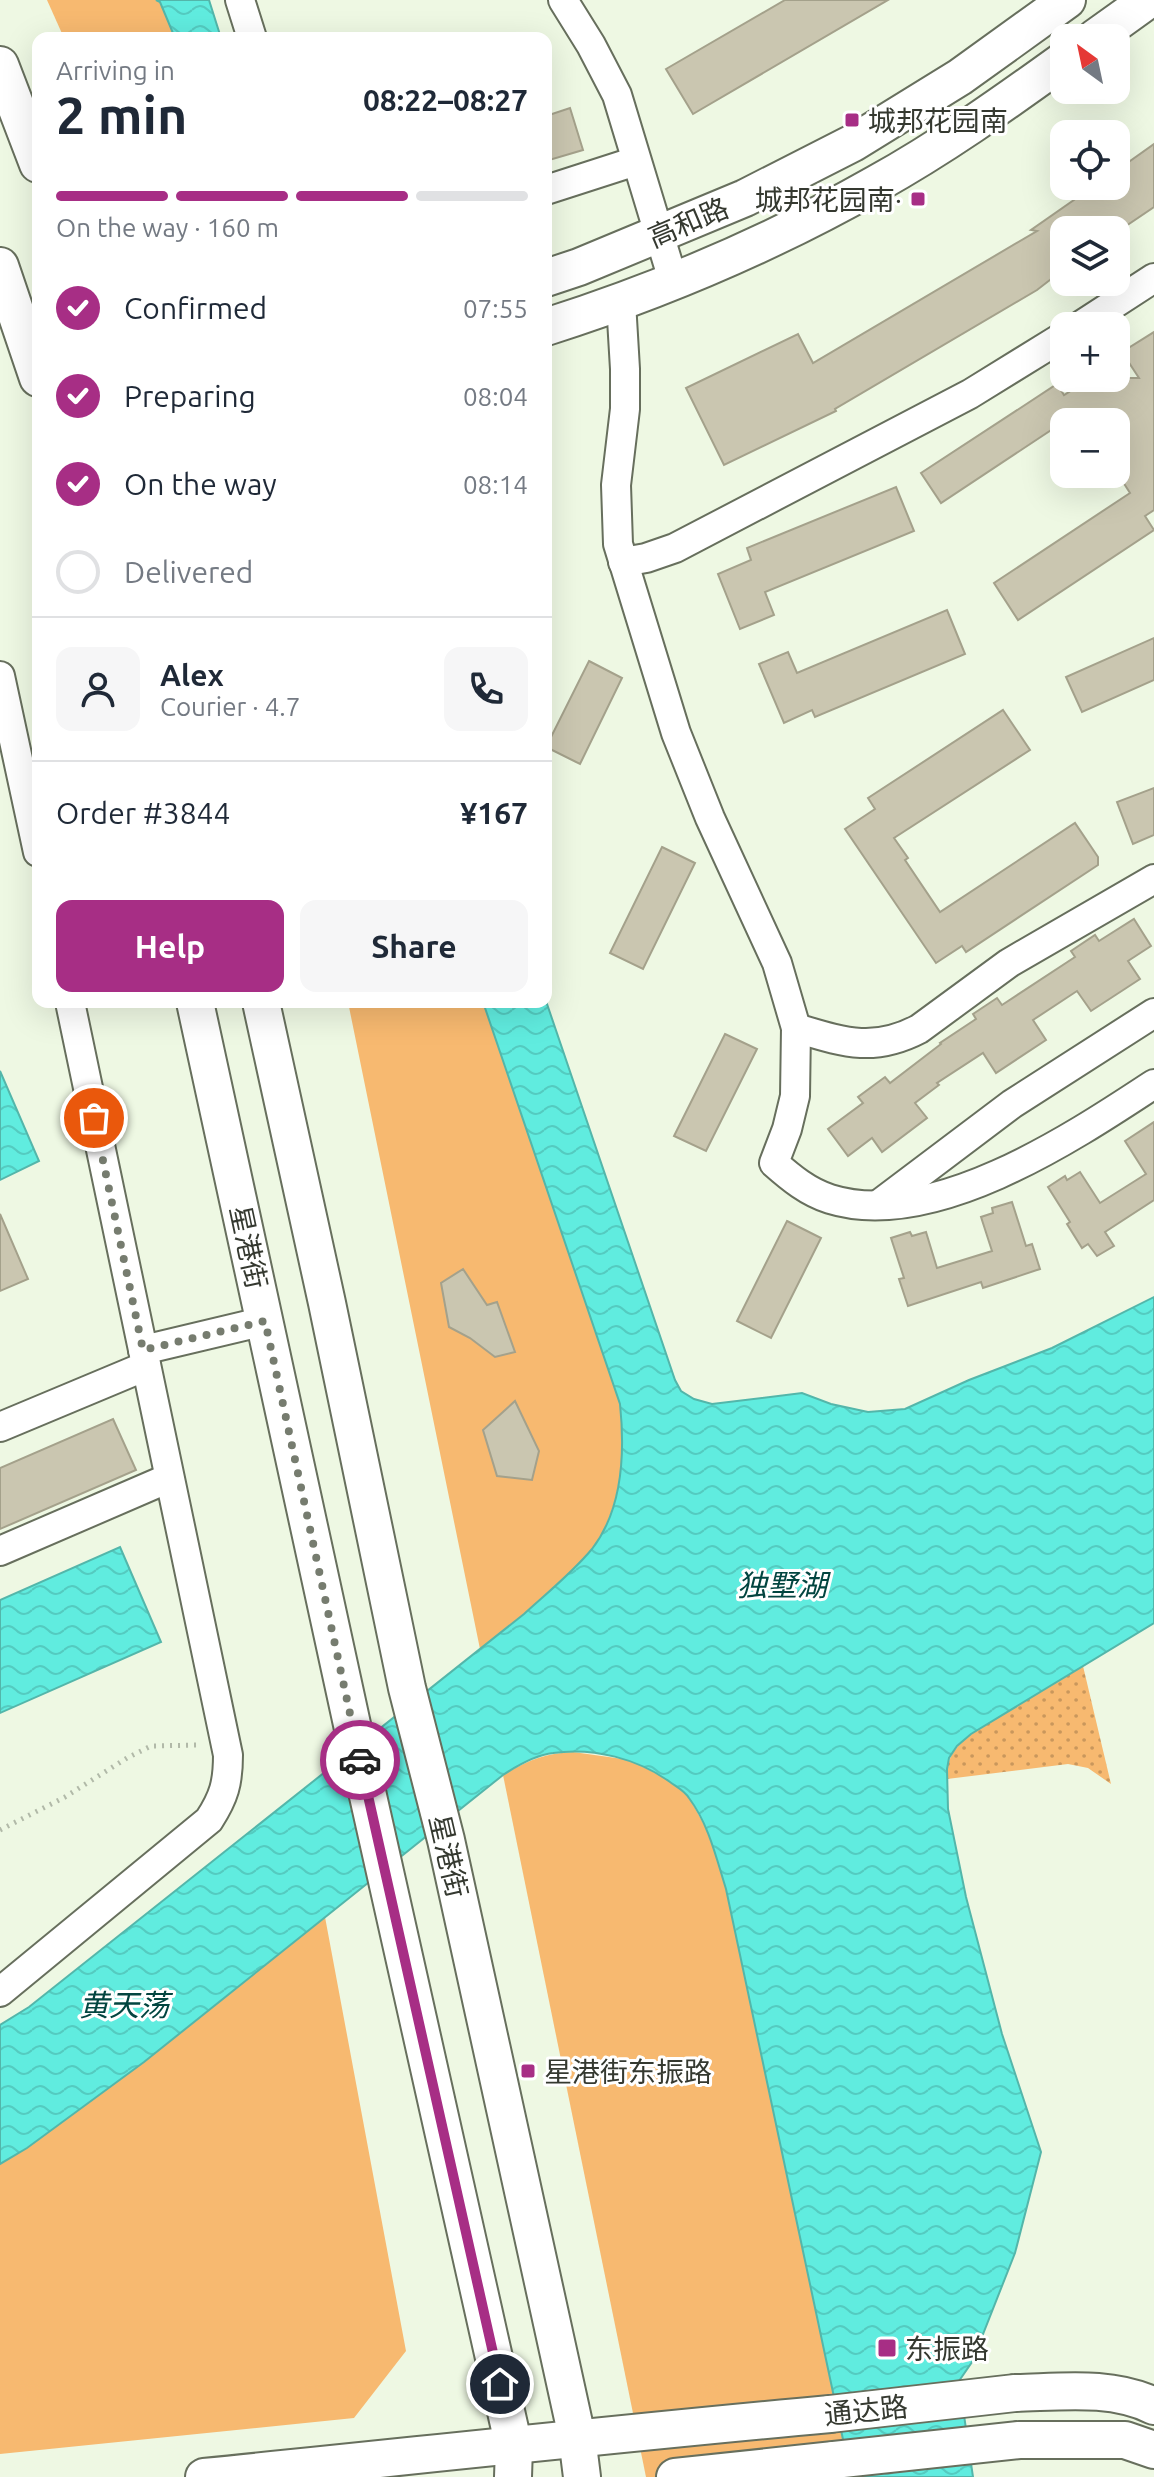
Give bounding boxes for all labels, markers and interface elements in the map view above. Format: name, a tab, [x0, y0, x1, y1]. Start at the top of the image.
north arrow	[1050, 24, 1130, 104]
map controls	[1050, 24, 1130, 488]
text: Arriving in	[56, 56, 175, 85]
text: 08:22–08:27	[363, 83, 528, 117]
text: 2 min	[56, 86, 187, 144]
place label: 城邦花园南	[868, 105, 1008, 136]
marker: 城邦花园南	[843, 111, 861, 129]
button: locate	[1050, 120, 1130, 200]
place label: 城邦花园南·	[755, 184, 902, 215]
marker: 城邦花园南·	[909, 190, 927, 208]
street label: 高和路	[643, 191, 733, 253]
text: On the way · 160 m	[56, 213, 279, 242]
button: layers	[1050, 216, 1130, 296]
icon: check	[56, 286, 100, 330]
text: Confirmed	[124, 291, 267, 325]
text: 07:55	[463, 294, 528, 323]
button: +	[1050, 312, 1130, 392]
icon: check	[56, 374, 100, 418]
text: Preparing	[124, 379, 256, 413]
text: 08:04	[463, 382, 528, 411]
button: −	[1050, 408, 1130, 488]
icon: check	[56, 462, 100, 506]
text: On the way	[124, 467, 277, 501]
text: 08:14	[463, 470, 528, 499]
text: Delivered	[124, 555, 253, 589]
button: person	[56, 647, 140, 731]
button: phone	[444, 647, 528, 731]
text: Alex	[160, 658, 224, 692]
text: Courier · 4.7	[160, 692, 300, 721]
text: Order #3844	[56, 796, 230, 830]
text: ¥167	[460, 796, 528, 830]
button: Help	[56, 900, 284, 992]
button: Share	[300, 900, 528, 992]
pin	[60, 1084, 128, 1152]
icon: bag	[72, 1096, 116, 1140]
street label: 星港街	[225, 1203, 273, 1291]
water label: 独墅湖	[737, 1568, 831, 1602]
courier	[320, 1720, 400, 1800]
icon: car	[338, 1738, 382, 1782]
street label: 星港街	[424, 1812, 474, 1900]
water label: 黄天荡	[79, 1988, 174, 2022]
place label: 星港街东振路	[544, 2056, 712, 2087]
marker: 星港街东振路	[519, 2062, 537, 2080]
place label: 东振路	[905, 2333, 989, 2364]
marker: 东振路	[876, 2337, 898, 2359]
pin	[466, 2350, 534, 2418]
icon: home	[478, 2362, 522, 2406]
street label: 通达路	[823, 2390, 909, 2430]

